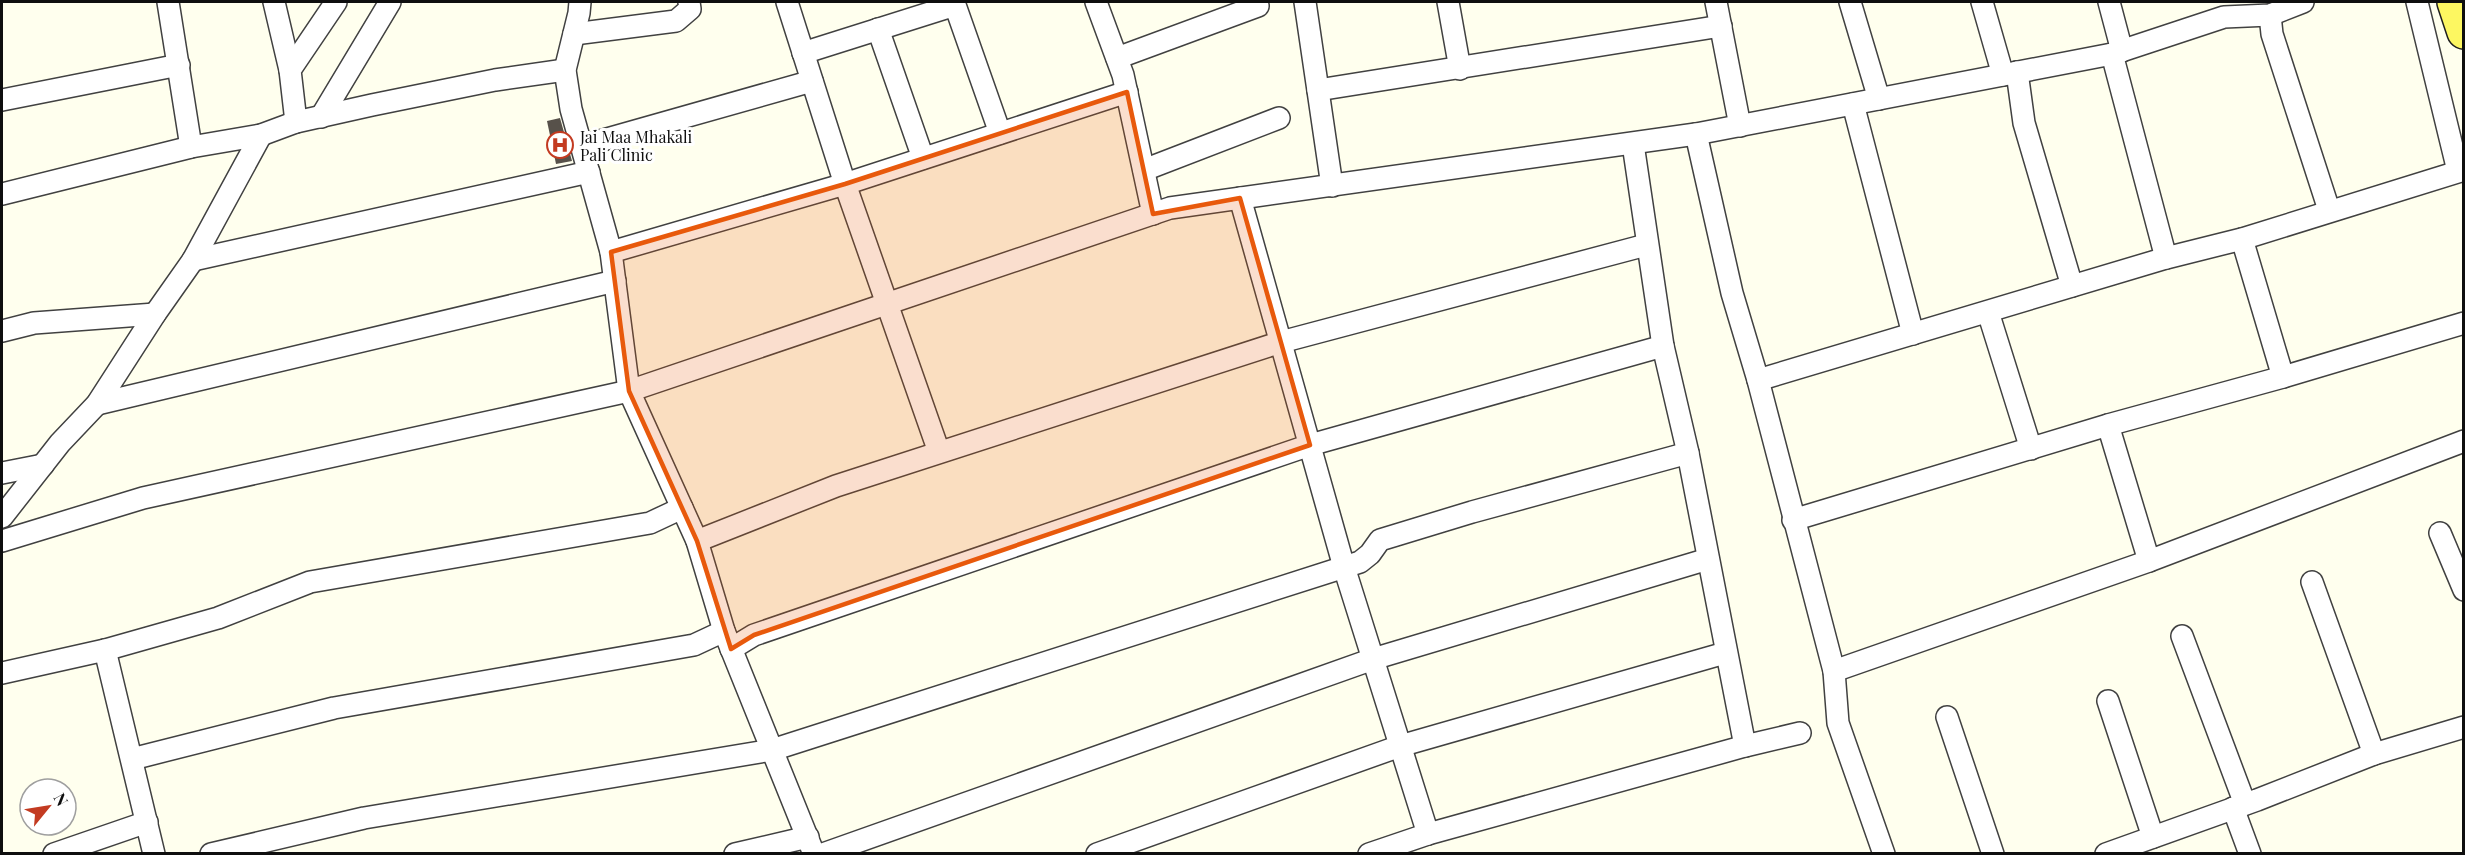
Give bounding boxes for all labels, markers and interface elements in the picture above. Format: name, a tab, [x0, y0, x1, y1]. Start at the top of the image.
place label: Jai Maa Mhakali Pali Clinic	[579, 126, 693, 165]
hospital icon: Jai Maa Mhakali Pali Clinic	[545, 130, 575, 160]
north arrow	[18, 777, 78, 837]
text: N	[49, 789, 74, 810]

